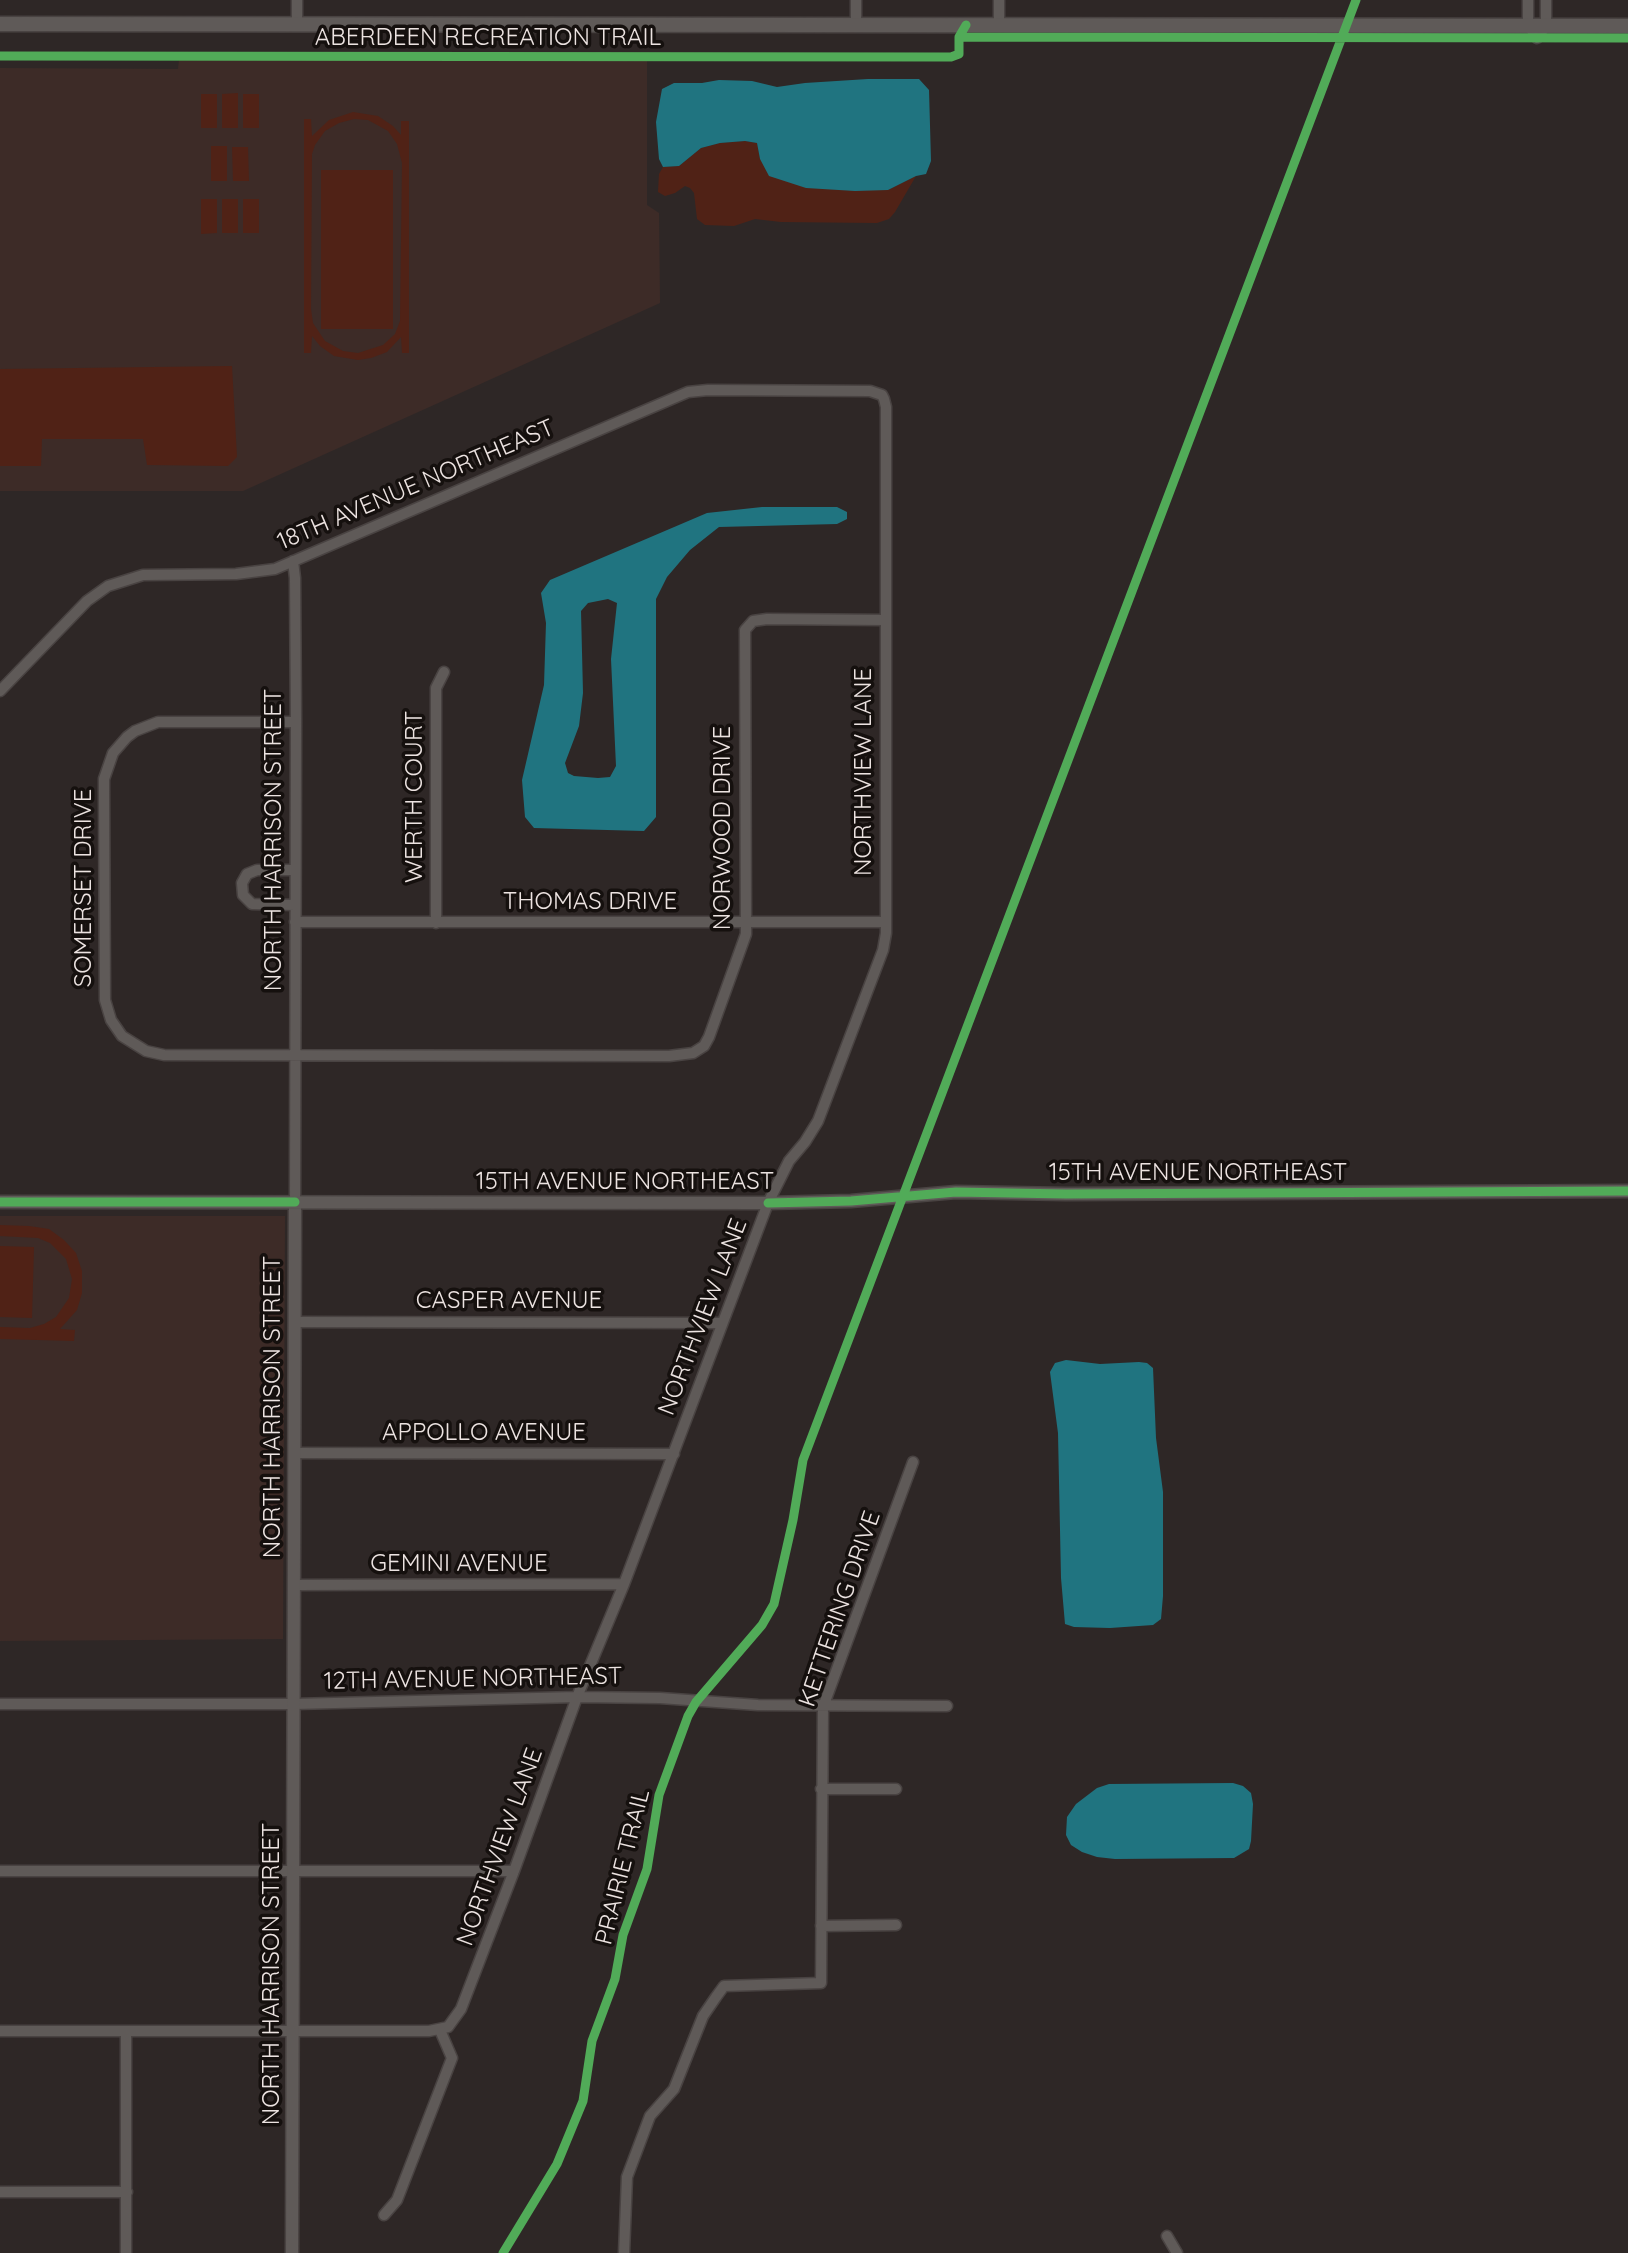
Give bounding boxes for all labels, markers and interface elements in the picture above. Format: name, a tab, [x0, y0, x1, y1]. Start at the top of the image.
street label: ABERDEEN RECREATION TRAIL	[315, 24, 661, 52]
street label: 18TH AVENUE NORTHEAST	[273, 413, 559, 557]
street label: NORTHVIEW LANE	[850, 668, 878, 876]
street label: NORTH HARRISON STREET	[260, 689, 288, 991]
street label: WERTH COURT	[401, 711, 429, 883]
street label: NORWOOD DRIVE	[709, 726, 737, 930]
street label: SOMERSET DRIVE	[70, 789, 98, 987]
street label: THOMAS DRIVE	[503, 888, 677, 916]
street label: 15TH AVENUE NORTHEAST	[1049, 1159, 1347, 1187]
street label: 15TH AVENUE NORTHEAST	[476, 1168, 774, 1196]
street label: NORTHVIEW LANE	[652, 1215, 754, 1419]
street label: NORTH HARRISON STREET	[259, 1256, 287, 1558]
street label: CASPER AVENUE	[416, 1287, 602, 1315]
street label: APPOLLO AVENUE	[382, 1419, 586, 1447]
street label: KETTERING DRIVE	[793, 1507, 887, 1711]
street label: GEMINI AVENUE	[370, 1550, 548, 1578]
street label: 12TH AVENUE NORTHEAST	[323, 1662, 623, 1696]
street label: NORTHVIEW LANE	[451, 1744, 549, 1950]
street label: PRAIRIE TRAIL	[590, 1786, 656, 1948]
street label: NORTH HARRISON STREET	[258, 1823, 286, 2125]

